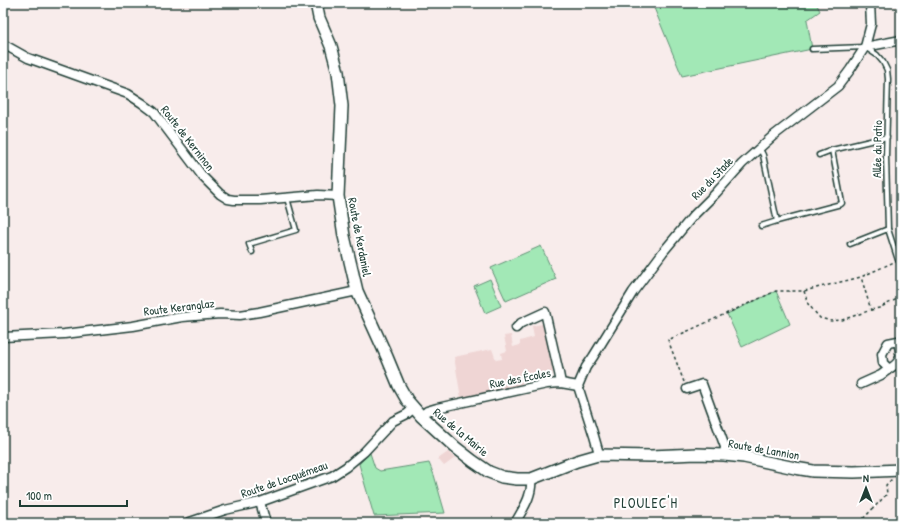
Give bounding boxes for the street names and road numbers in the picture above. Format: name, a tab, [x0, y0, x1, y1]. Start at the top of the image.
street label: Route de Kerninon	[157, 102, 219, 174]
street label: Allée du Patio	[868, 120, 886, 178]
street label: Rue du Stade	[687, 153, 737, 203]
street label: Route de Kerdaniel	[344, 196, 376, 279]
street label: Route Keranglaz	[143, 294, 215, 320]
street label: Rue des Écoles	[488, 364, 552, 392]
street label: Rue de la Mairie	[430, 404, 492, 460]
street label: Route de Lannion	[727, 434, 801, 464]
street label: Route de Locquémeau	[238, 456, 330, 502]

